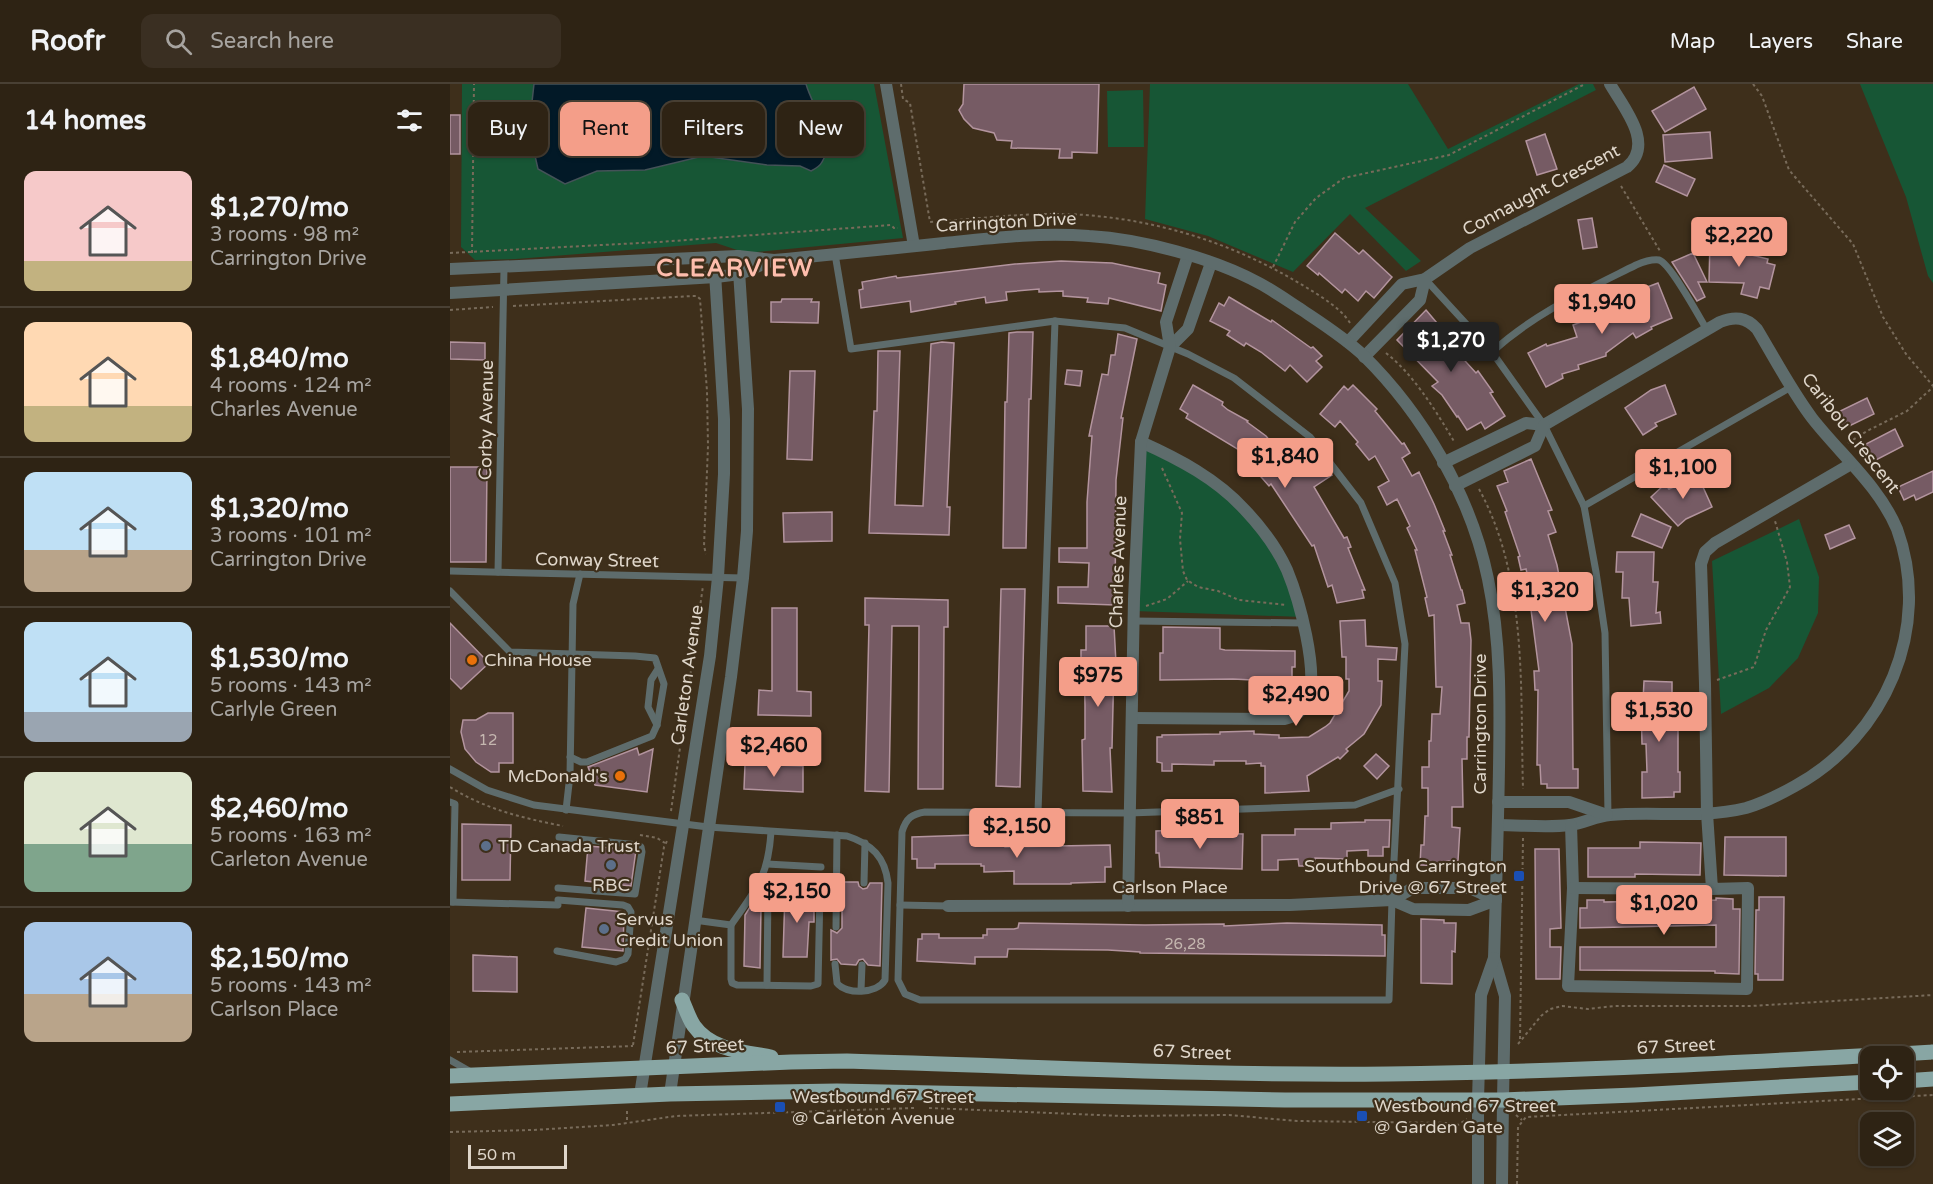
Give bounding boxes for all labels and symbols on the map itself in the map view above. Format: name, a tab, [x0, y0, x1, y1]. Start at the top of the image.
street label: Connaught Crescent	[1459, 139, 1623, 241]
street label: Carrington Drive	[935, 207, 1077, 237]
pin: $2,220	[1690, 217, 1788, 268]
district label: CLEARVIEW	[656, 254, 814, 283]
pin: $1,940	[1553, 284, 1651, 335]
pin: $1,270	[1402, 322, 1500, 373]
street label: Corby Avenue	[474, 360, 498, 480]
street label: Caribou Crescent	[1797, 368, 1905, 498]
pin: $1,840	[1236, 438, 1334, 489]
pin: $1,100	[1634, 449, 1732, 500]
street label: Charles Avenue	[1105, 495, 1131, 629]
street label: Conway Street	[535, 548, 659, 572]
pin: $1,320	[1496, 572, 1594, 623]
street label: Carleton Avenue	[666, 603, 708, 747]
place label: China House	[484, 649, 592, 671]
marker: China House	[465, 653, 479, 667]
street label: Carrington Drive	[1469, 654, 1491, 794]
pin: $975	[1062, 657, 1134, 708]
pin: $2,490	[1247, 676, 1345, 727]
pin: $1,530	[1610, 692, 1708, 743]
pin: $2,460	[725, 727, 823, 778]
house number: 12	[479, 731, 497, 749]
place label: McDonald's	[508, 765, 608, 787]
marker: McDonald's	[613, 769, 627, 783]
pin: $851	[1164, 799, 1236, 850]
pin: $2,150	[968, 808, 1066, 859]
place label: TD Canada Trust	[498, 835, 640, 857]
marker: TD Canada Trust	[479, 839, 493, 853]
place label: Southbound Carrington Drive @ 67 Street	[1304, 855, 1507, 898]
marker: RBC	[604, 858, 618, 872]
marker: Southbound Carrington Drive @ 67 Street	[1512, 869, 1526, 883]
pin: $2,150	[748, 873, 846, 924]
place label: RBC	[592, 874, 630, 896]
street label: Carlson Place	[1112, 876, 1228, 898]
pin: $1,020	[1615, 885, 1713, 936]
place label: Servus Credit Union	[616, 908, 723, 951]
marker: Servus Credit Union	[597, 922, 611, 936]
house number: 26,28	[1164, 935, 1206, 953]
street label: 67 Street	[665, 1033, 745, 1059]
street label: 67 Street	[1636, 1033, 1716, 1059]
street label: 67 Street	[1152, 1040, 1232, 1064]
place label: Westbound 67 Street @ Carleton Avenue	[792, 1086, 974, 1129]
place label: Westbound 67 Street @ Garden Gate	[1374, 1095, 1556, 1138]
marker: Westbound 67 Street @ Carleton Avenue	[773, 1100, 787, 1114]
marker: Westbound 67 Street @ Garden Gate	[1355, 1109, 1369, 1123]
scale bar	[468, 1142, 567, 1170]

